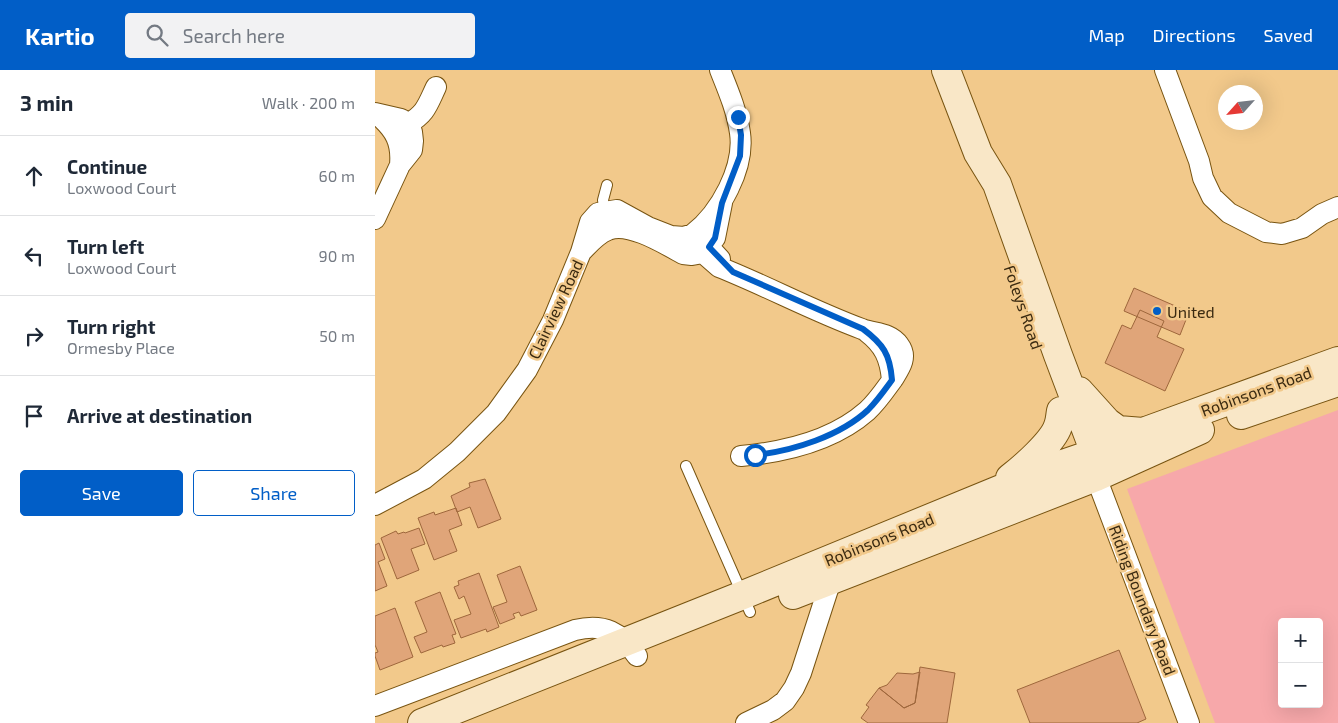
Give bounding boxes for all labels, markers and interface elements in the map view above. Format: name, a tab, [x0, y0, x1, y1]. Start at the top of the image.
search box	[125, 13, 475, 58]
text: Kartio	[25, 21, 95, 50]
icon: search	[143, 21, 171, 49]
text: Search here	[183, 24, 285, 47]
text: Map	[1088, 24, 1125, 46]
text: Directions	[1153, 24, 1236, 46]
text: Saved	[1264, 24, 1313, 46]
north arrow	[1218, 85, 1263, 130]
text: 3 min	[20, 90, 73, 115]
text: Walk · 200 m	[262, 93, 355, 112]
route end	[727, 106, 750, 129]
text: Continue	[67, 155, 147, 178]
icon: ahead	[20, 162, 48, 190]
text: 60 m	[319, 166, 355, 185]
text: Loxwood Court	[67, 178, 176, 197]
text: Turn left	[67, 235, 144, 258]
icon: left	[20, 242, 48, 270]
text: 90 m	[319, 246, 355, 265]
street label: Clairview Road	[524, 256, 586, 362]
text: Loxwood Court	[67, 258, 176, 277]
street label: Foleys Road	[1001, 262, 1047, 352]
place label: United	[1167, 302, 1215, 321]
marker: United	[1151, 305, 1163, 317]
text: Turn right	[67, 315, 155, 338]
icon: right	[20, 322, 48, 350]
text: 50 m	[319, 326, 355, 345]
text: Ormesby Place	[67, 338, 175, 357]
street label: Robinsons Road	[1198, 362, 1314, 420]
icon: arrive	[20, 402, 48, 430]
text: Arrive at destination	[67, 404, 252, 427]
route start	[744, 444, 767, 467]
button: Save	[20, 470, 183, 516]
button: Share	[193, 470, 355, 516]
street label: Robinsons Road	[822, 508, 936, 570]
street label: Riding Boundary Road	[1106, 522, 1180, 678]
map controls	[1278, 618, 1323, 708]
button: +	[1278, 618, 1323, 663]
button: −	[1278, 663, 1323, 708]

